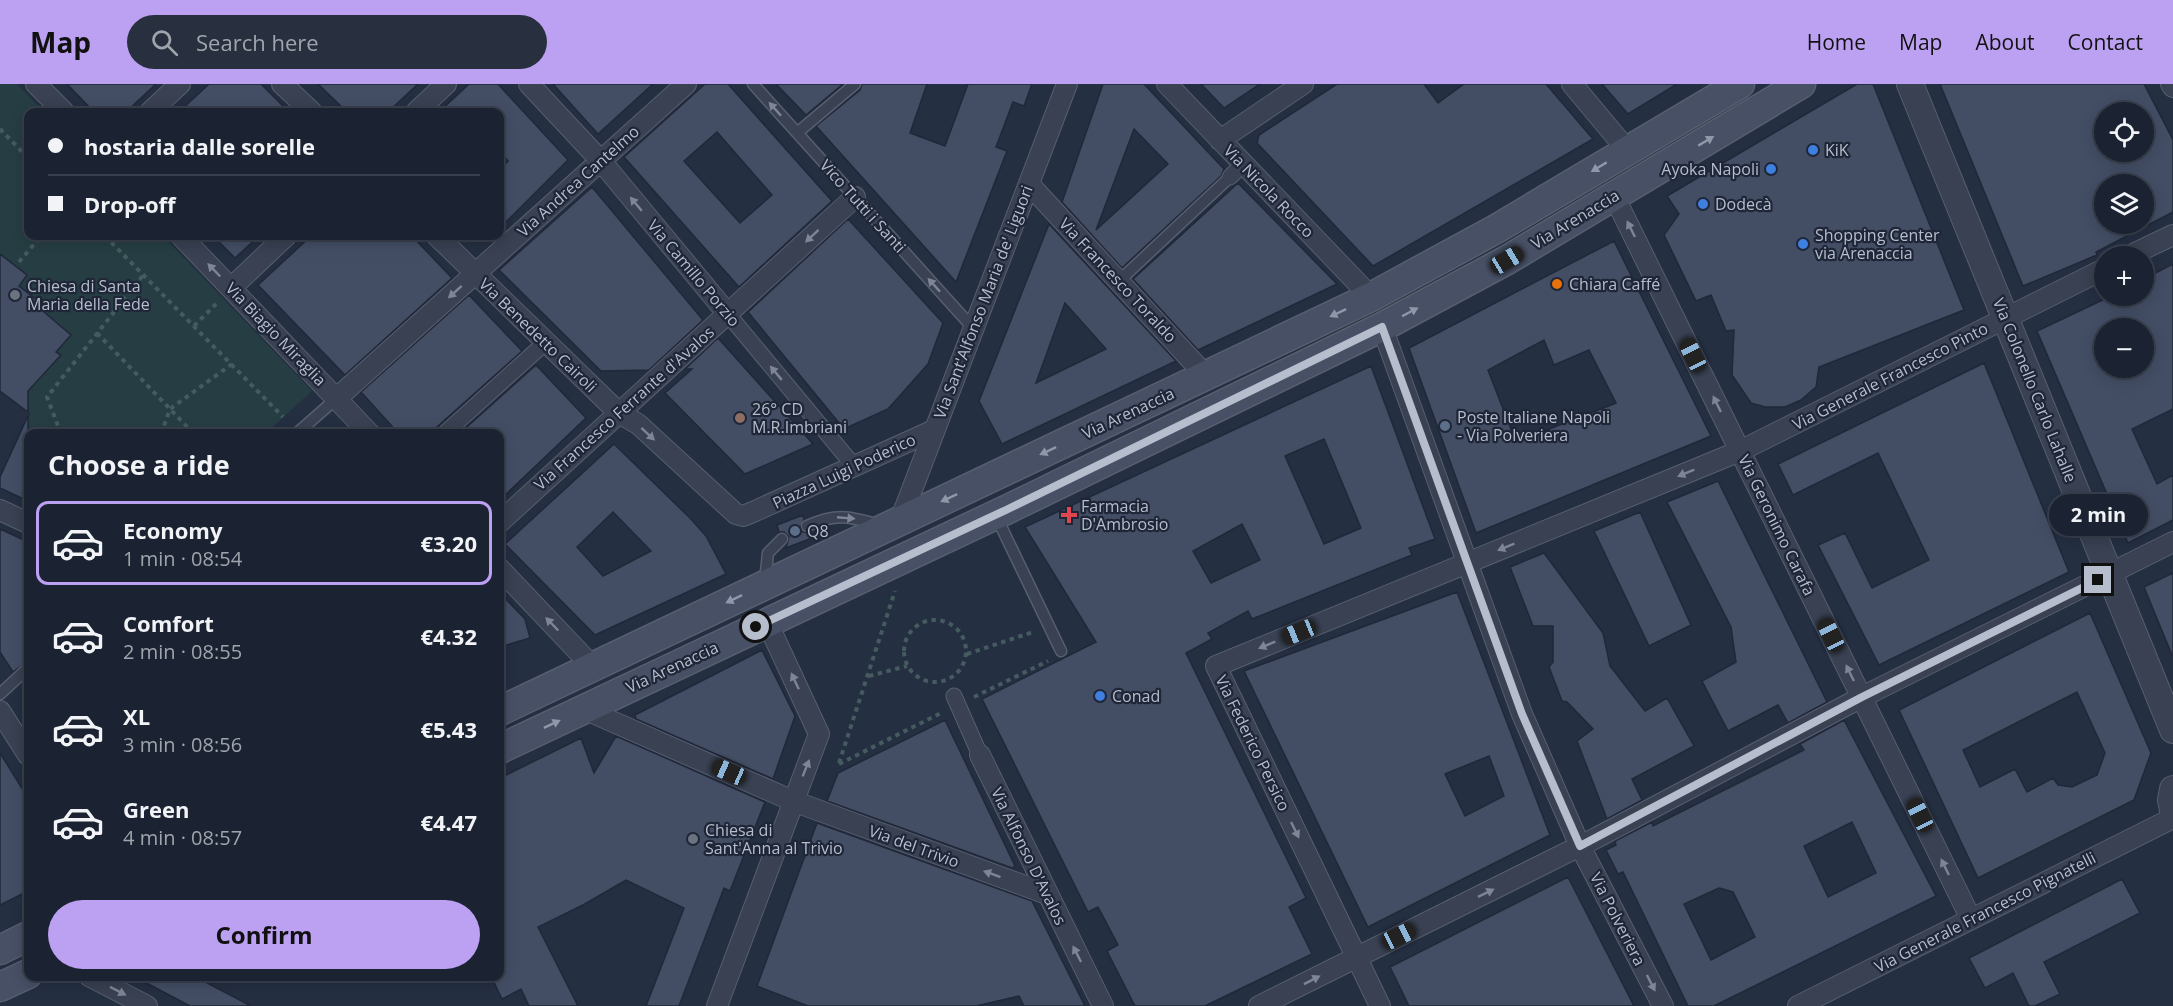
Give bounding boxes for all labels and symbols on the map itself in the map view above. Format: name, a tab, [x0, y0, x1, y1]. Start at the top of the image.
one-way arrow	[768, 101, 782, 116]
street label: Via Andrea Cantelmo	[512, 120, 644, 242]
one-way arrow	[1698, 136, 1714, 147]
place label: KiK	[1825, 139, 1849, 161]
street label: Via Nicola Rocco	[1219, 140, 1319, 242]
marker: KiK	[1806, 143, 1820, 157]
street label: Vico Tutti i Santi	[815, 155, 911, 257]
place label: Ayoka Napoli	[1661, 158, 1759, 180]
one-way arrow	[1591, 161, 1607, 172]
marker: Ayoka Napoli	[1764, 162, 1778, 176]
street label: Via Sant'Alfonso Maria de' Liguori	[928, 182, 1038, 422]
street label: Via Arenaccia	[1527, 184, 1623, 254]
place label: Dodecà	[1715, 193, 1772, 215]
one-way arrow	[630, 196, 643, 212]
marker: Dodecà	[1696, 197, 1710, 211]
street label: Via Francesco Toraldo	[1054, 213, 1182, 347]
street label: Via Camillo Porzio	[643, 215, 745, 331]
one-way arrow	[1626, 220, 1636, 237]
place label: Shopping Center via Arenaccia	[1815, 224, 1940, 264]
one-way arrow	[805, 229, 820, 242]
marker: Shopping Center via Arenaccia	[1796, 237, 1810, 251]
car	[1487, 243, 1527, 277]
one-way arrow	[207, 263, 221, 277]
street label: Via Benedetto Cairoli	[474, 273, 602, 397]
place label: Chiara Caffé	[1569, 273, 1660, 295]
place label: Chiesa di Santa Maria della Fede	[27, 275, 150, 315]
street label: Via Biagio Miraglia	[221, 277, 331, 391]
one-way arrow	[927, 277, 941, 292]
marker: Chiara Caffé	[1550, 277, 1564, 291]
one-way arrow	[448, 285, 463, 299]
marker: Chiesa di Santa Maria della Fede	[8, 288, 22, 302]
street label: Via Colonello Carlo Lahalle	[1988, 295, 2082, 485]
one-way arrow	[1401, 308, 1418, 317]
one-way arrow	[1329, 309, 1346, 318]
street label: Via Generale Francesco Pinto	[1788, 317, 1992, 435]
street label: Via Francesco Ferrante d'Avalos	[529, 321, 719, 495]
car	[1677, 335, 1709, 375]
one-way arrow	[770, 365, 783, 381]
street label: Via Arenaccia	[1078, 382, 1178, 444]
one-way arrow	[1713, 395, 1722, 412]
place label: 26° CD M.R.Imbriani	[752, 398, 847, 438]
place label: Poste Italiane Napoli - Via Polveriera	[1457, 406, 1610, 446]
marker: 26° CD M.R.Imbriani	[733, 411, 747, 425]
marker: Poste Italiane Napoli - Via Polveriera	[1438, 419, 1452, 433]
one-way arrow	[640, 426, 654, 440]
street label: Piazza Luigi Poderico	[769, 428, 919, 514]
one-way arrow	[1039, 447, 1056, 456]
street label: Via Geronimo Carafa	[1733, 451, 1821, 599]
one-way arrow	[1677, 469, 1695, 478]
one-way arrow	[939, 493, 957, 503]
callout: 2 min	[2048, 493, 2148, 535]
place label: Farmacia D'Ambrosio	[1081, 495, 1168, 535]
marker: Farmacia D'Ambrosio	[1062, 508, 1076, 522]
one-way arrow	[837, 513, 856, 523]
place label: Q8	[807, 520, 829, 542]
marker: Q8	[788, 524, 802, 538]
one-way arrow	[1497, 543, 1515, 552]
route end	[2084, 566, 2111, 593]
one-way arrow	[726, 594, 743, 603]
route start	[742, 613, 769, 640]
car	[1815, 615, 1847, 655]
one-way arrow	[546, 617, 559, 632]
car	[1279, 617, 1319, 647]
street label: Via Arenaccia	[622, 636, 722, 698]
one-way arrow	[1258, 641, 1276, 650]
one-way arrow	[1845, 664, 1855, 681]
street label: Via Federico Persico	[1211, 671, 1295, 815]
one-way arrow	[790, 673, 799, 690]
place label: Conad	[1112, 685, 1160, 707]
marker: Conad	[1093, 689, 1107, 703]
one-way arrow	[544, 719, 561, 728]
car	[709, 756, 749, 788]
one-way arrow	[801, 758, 811, 776]
street label: Via Alfonso D'Avalos	[986, 784, 1072, 928]
car	[1904, 795, 1936, 835]
place label: Chiesa di Sant'Anna al Trivio	[705, 819, 843, 859]
street label: Via del Trivio	[866, 819, 962, 873]
one-way arrow	[1291, 821, 1300, 838]
marker: Chiesa di Sant'Anna al Trivio	[686, 832, 700, 846]
street label: Via Generale Francesco Pignatelli	[1871, 846, 2099, 978]
one-way arrow	[1941, 858, 1950, 875]
one-way arrow	[983, 869, 1001, 878]
street label: Via Polveriera	[1585, 869, 1651, 969]
one-way arrow	[1478, 888, 1495, 898]
car	[1379, 920, 1419, 952]
one-way arrow	[1072, 945, 1081, 962]
one-way arrow	[1645, 974, 1655, 992]
one-way arrow	[1303, 975, 1320, 985]
one-way arrow	[110, 986, 127, 996]

